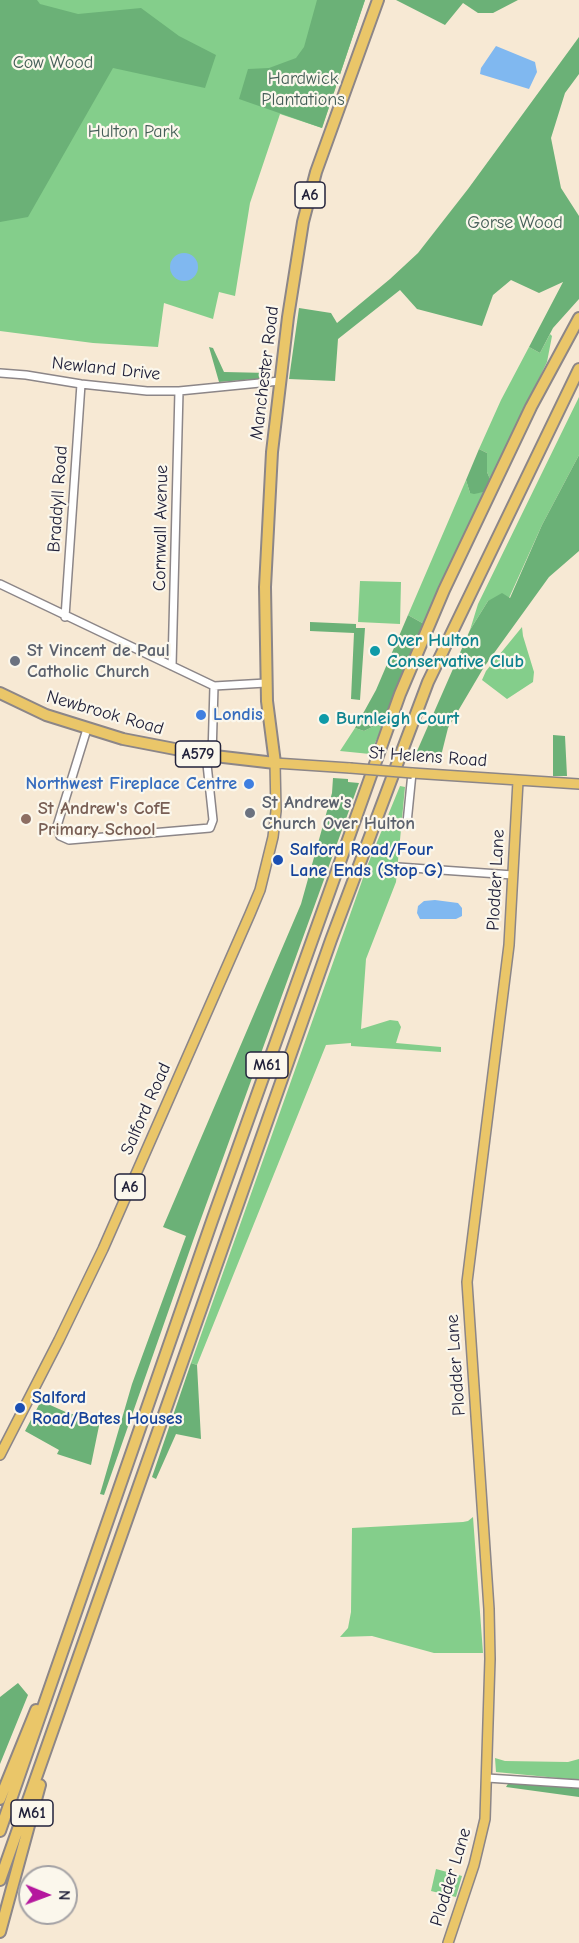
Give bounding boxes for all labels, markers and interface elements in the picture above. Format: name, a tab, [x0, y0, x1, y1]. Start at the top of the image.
park label: Cow Wood	[13, 52, 93, 74]
park label: Hardwick Plantations	[261, 68, 345, 110]
park label: Hulton Park	[88, 121, 178, 143]
road number: A6	[295, 182, 325, 208]
park label: Gorse Wood	[467, 212, 563, 234]
street label: Manchester Road	[246, 305, 284, 441]
street label: Newland Drive	[51, 353, 161, 385]
street label: Braddyll Road	[43, 445, 73, 553]
street label: Cornwall Avenue	[149, 465, 173, 591]
place label: Over Hulton Conservative Club	[387, 630, 524, 672]
place label: St Vincent de Paul Catholic Church	[27, 640, 170, 682]
marker: Over Hulton Conservative Club	[368, 644, 382, 658]
marker: St Vincent de Paul Catholic Church	[8, 654, 22, 668]
street label: Newbrook Road	[44, 686, 166, 740]
place label: Londis	[213, 704, 263, 726]
marker: Londis	[194, 708, 208, 722]
place label: Burnleigh Court	[336, 708, 459, 730]
marker: Burnleigh Court	[317, 712, 331, 726]
road number: A579	[176, 741, 220, 767]
street label: St Helens Road	[368, 742, 488, 772]
place label: Northwest Fireplace Centre	[26, 773, 237, 795]
marker: Northwest Fireplace Centre	[242, 777, 256, 791]
place label: St Andrew's Church Over Hulton	[262, 792, 415, 834]
place label: St Andrew's CofE Primary School	[38, 798, 170, 840]
marker: St Andrew's Church Over Hulton	[243, 806, 257, 820]
marker: St Andrew's CofE Primary School	[19, 812, 33, 826]
street label: Plodder Lane	[483, 829, 509, 931]
place label: Salford Road/Four Lane Ends (Stop G)	[290, 839, 443, 882]
marker: Salford Road/Four Lane Ends (Stop G)	[271, 853, 285, 867]
road number: M61	[246, 1052, 288, 1078]
street label: Salford Road	[116, 1060, 176, 1158]
road number: A6	[115, 1174, 145, 1200]
street label: Plodder Lane	[442, 1313, 470, 1417]
place label: Salford Road/Bates Houses	[32, 1387, 182, 1430]
marker: Salford Road/Bates Houses	[13, 1401, 27, 1415]
road number: M61	[11, 1800, 53, 1826]
street label: Plodder Lane	[426, 1825, 476, 1929]
north arrow	[18, 1865, 78, 1925]
text: N	[55, 1890, 73, 1901]

